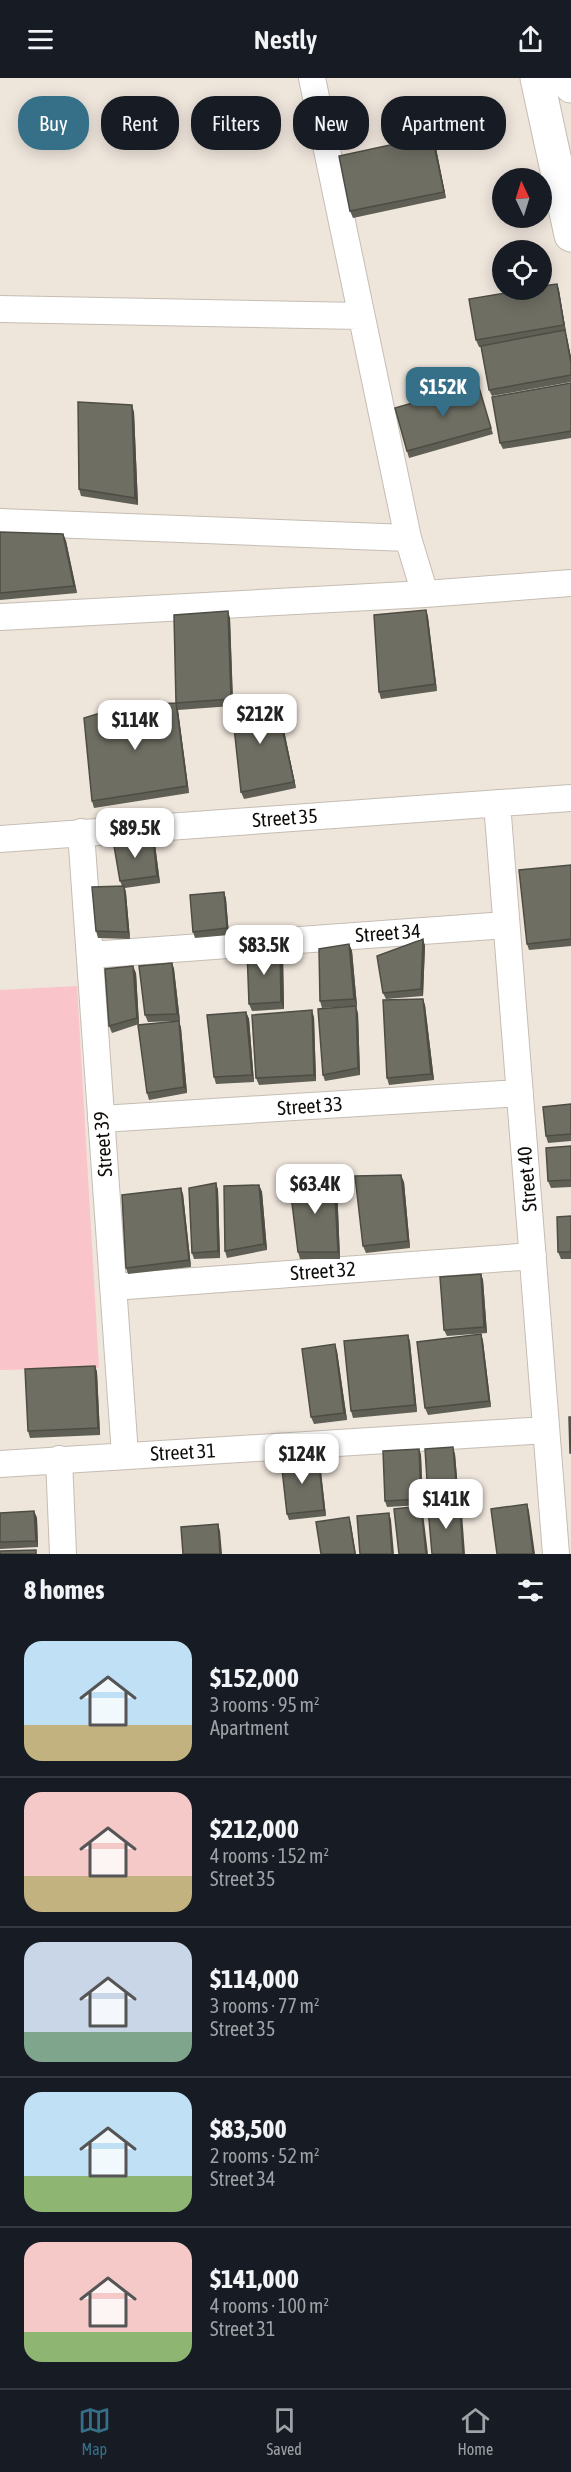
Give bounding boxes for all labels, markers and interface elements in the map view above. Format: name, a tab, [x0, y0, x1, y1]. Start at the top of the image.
icon: menu	[24, 23, 57, 56]
icon: share	[514, 23, 547, 56]
text: Nestly	[254, 24, 317, 55]
chip: Buy	[18, 96, 89, 150]
chip: Rent	[101, 96, 179, 150]
chip: Filters	[191, 96, 281, 150]
chip: New	[293, 96, 369, 150]
chip: Apartment	[381, 96, 506, 150]
north arrow	[492, 168, 552, 228]
map controls	[492, 168, 552, 300]
button: locate	[492, 240, 552, 300]
pin: $152K	[401, 367, 485, 418]
text: $152K	[420, 375, 466, 398]
pin: $212K	[218, 694, 302, 745]
pin: $114K	[93, 700, 177, 751]
text: $212K	[237, 702, 283, 725]
text: $114K	[112, 708, 158, 731]
street label: Street 35	[252, 804, 318, 831]
pin: $89.5K	[86, 808, 184, 859]
text: $89.5K	[110, 816, 160, 839]
street label: Street 34	[355, 919, 421, 946]
pin: $83.5K	[215, 925, 313, 976]
text: $83.5K	[239, 933, 289, 956]
street label: Street 33	[277, 1092, 343, 1119]
street label: Street 39	[89, 1111, 116, 1177]
street label: Street 40	[512, 1145, 541, 1213]
pin: $63.4K	[266, 1164, 364, 1215]
text: $63.4K	[290, 1172, 340, 1195]
street label: Street 32	[290, 1257, 356, 1284]
pin: $124K	[260, 1434, 344, 1485]
street label: Street 31	[150, 1438, 216, 1465]
text: $124K	[279, 1442, 325, 1465]
pin: $141K	[404, 1479, 488, 1530]
text: $141K	[423, 1487, 469, 1510]
icon: filters	[514, 1574, 547, 1607]
text: 8 homes	[24, 1575, 104, 1605]
text: $152,000	[210, 1663, 299, 1693]
icon: home	[72, 1665, 144, 1737]
text: 3 rooms · 95 m²	[210, 1693, 320, 1716]
text: Apartment	[210, 1716, 289, 1739]
text: $212,000	[210, 1814, 299, 1844]
icon: home	[72, 1816, 144, 1888]
text: 4 rooms · 152 m²	[210, 1844, 329, 1867]
text: Street 35	[210, 1867, 275, 1890]
text: $114,000	[210, 1964, 299, 1994]
icon: home	[72, 1966, 144, 2038]
text: 3 rooms · 77 m²	[210, 1994, 320, 2017]
text: Street 35	[210, 2017, 275, 2040]
text: $83,500	[210, 2114, 287, 2144]
icon: home	[72, 2116, 144, 2188]
text: 2 rooms · 52 m²	[210, 2144, 320, 2167]
text: Street 34	[210, 2167, 275, 2190]
text: $141,000	[210, 2264, 299, 2294]
icon: home	[72, 2266, 144, 2338]
text: 4 rooms · 100 m²	[210, 2294, 329, 2317]
text: Street 31	[210, 2317, 275, 2340]
tab: Map	[78, 2404, 111, 2458]
tab: Saved	[267, 2404, 302, 2458]
tab: Home	[458, 2404, 493, 2458]

